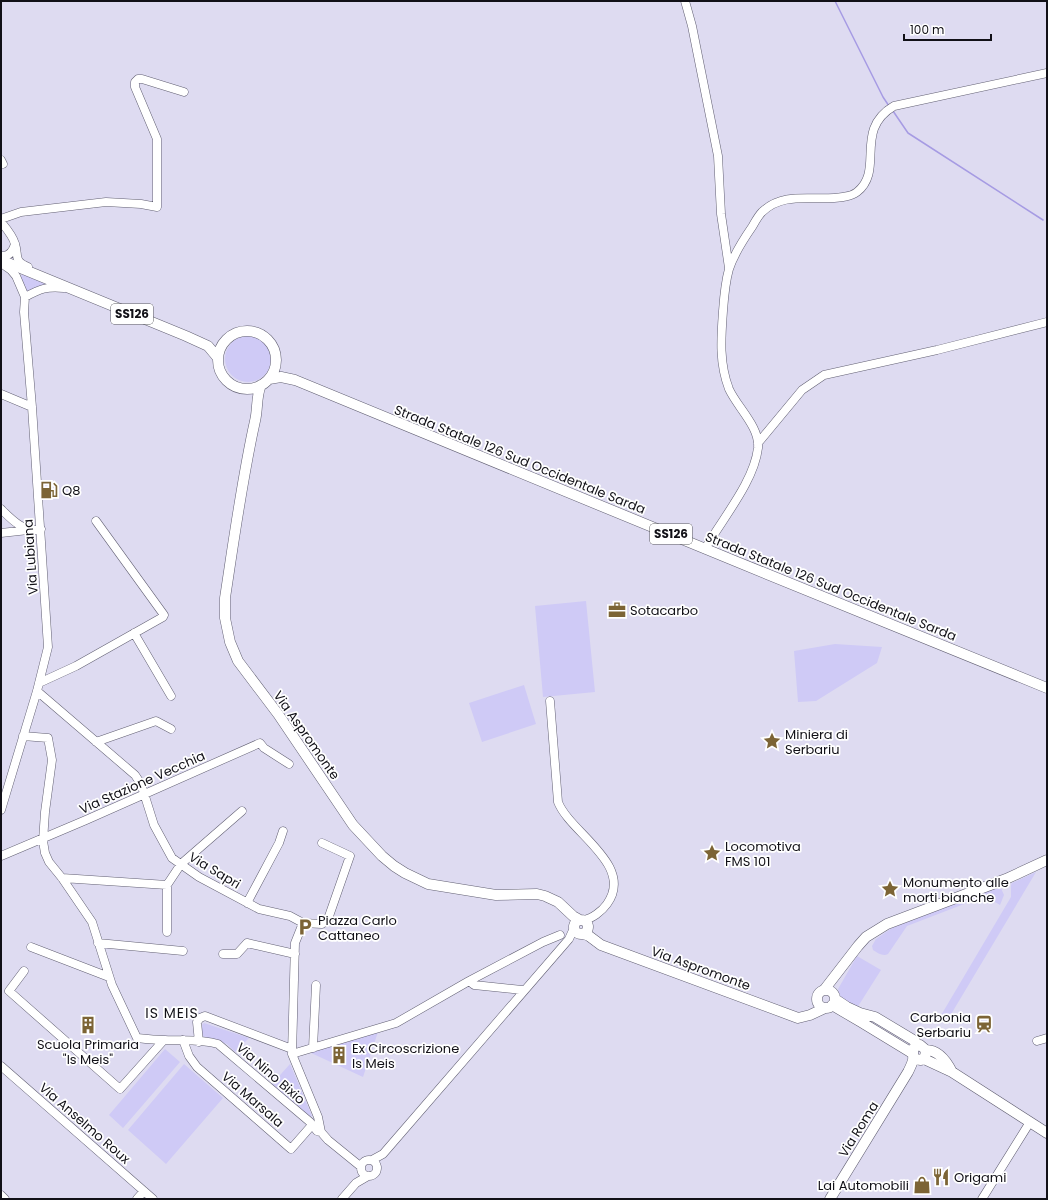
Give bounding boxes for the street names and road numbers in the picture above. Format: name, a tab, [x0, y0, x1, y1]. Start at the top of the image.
road number: SS126	[111, 304, 153, 324]
street label: Strada Statale 126 Sud Occidentale Sarda	[391, 400, 648, 519]
street label: Via Lubiana	[18, 518, 43, 596]
road number: SS126	[650, 524, 692, 544]
street label: Strada Statale 126 Sud Occidentale Sarda	[702, 527, 959, 646]
street label: Via Aspromonte	[269, 687, 344, 784]
street label: Via Stazione Vecchia	[76, 746, 208, 819]
street label: Via Sapri	[185, 847, 244, 893]
street label: Via Aspromonte	[648, 942, 753, 995]
street label: Via Nino Bixio	[232, 1038, 309, 1109]
street label: Via Marsala	[218, 1067, 288, 1132]
street label: Via Anselmo Roux	[35, 1078, 135, 1169]
street label: Via Roma	[834, 1098, 883, 1161]

